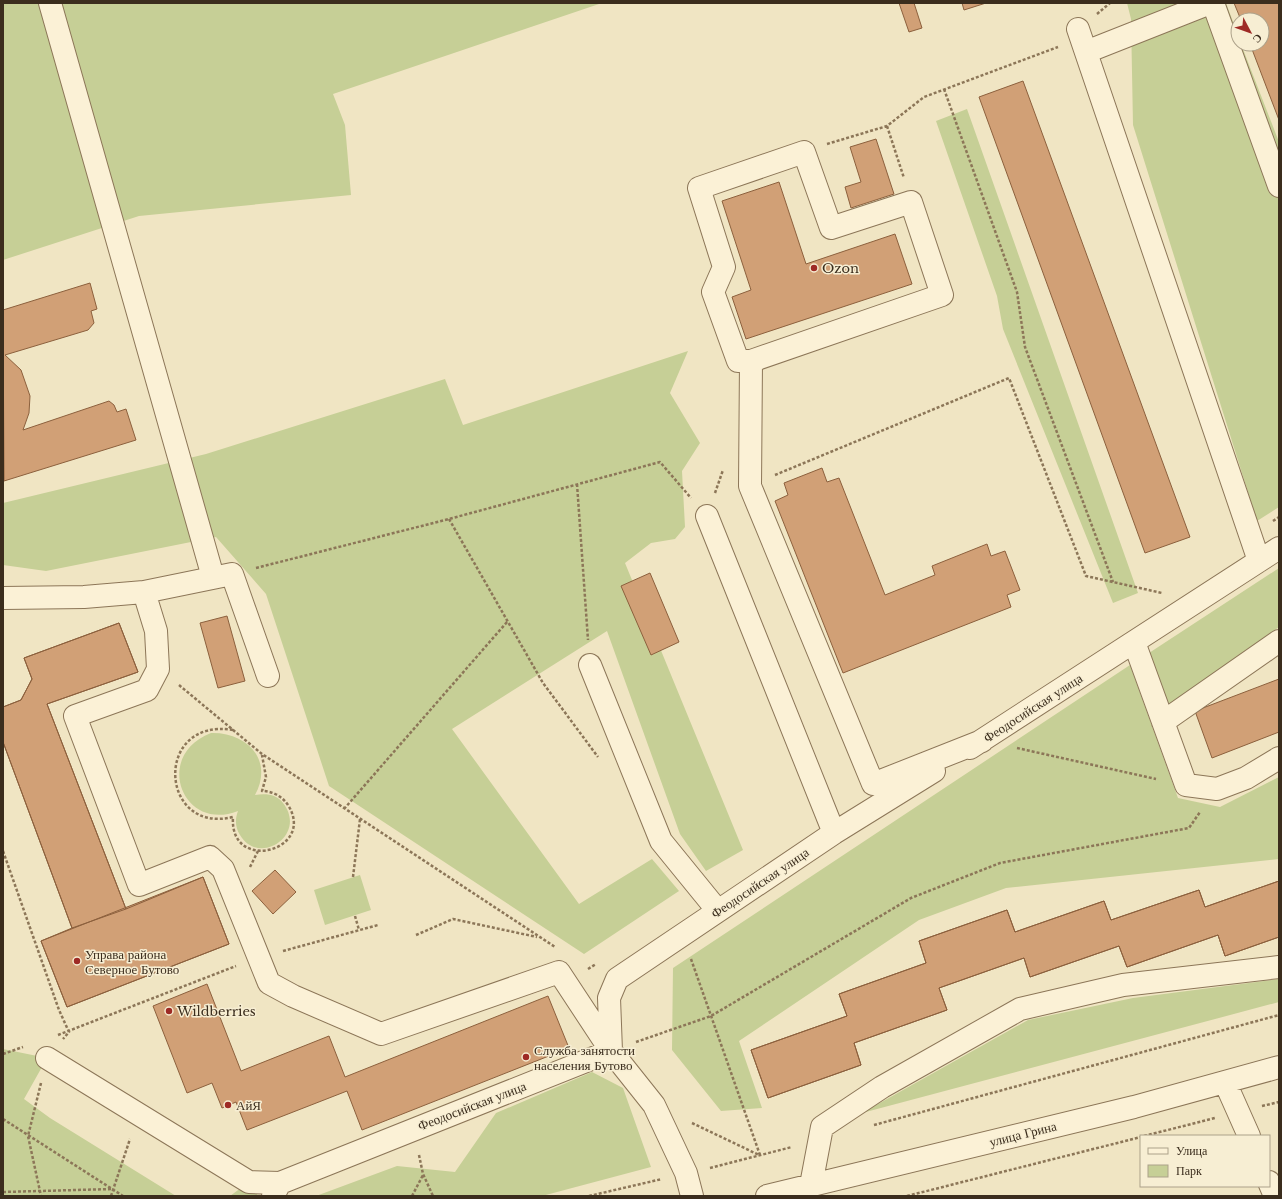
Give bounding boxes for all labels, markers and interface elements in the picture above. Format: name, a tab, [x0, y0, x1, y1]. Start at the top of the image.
north arrow	[1230, 12, 1270, 52]
text: С	[1250, 31, 1265, 46]
place label: Ozon	[822, 260, 859, 277]
marker: Ozon	[809, 263, 819, 273]
street label: Феодосийская улица	[980, 669, 1086, 746]
street label: Феодосийская улица	[708, 844, 813, 922]
place label: Управа района Северное Бутово	[85, 946, 179, 978]
marker: Управа района Северное Бутово	[72, 956, 82, 966]
place label: Wildberries	[176, 1003, 256, 1020]
marker: Wildberries	[164, 1006, 174, 1016]
place label: Служба занятости населения Бутово	[534, 1042, 635, 1074]
marker: Служба занятости населения Бутово	[521, 1052, 531, 1062]
street label: Феодосийская улица	[415, 1077, 529, 1134]
place label: АйЯ	[236, 1097, 261, 1114]
marker: АйЯ	[223, 1100, 233, 1110]
street label: улица Грина	[988, 1117, 1059, 1151]
legend	[1140, 1135, 1270, 1187]
text: Улица	[1176, 1143, 1208, 1158]
text: Парк	[1176, 1163, 1202, 1178]

